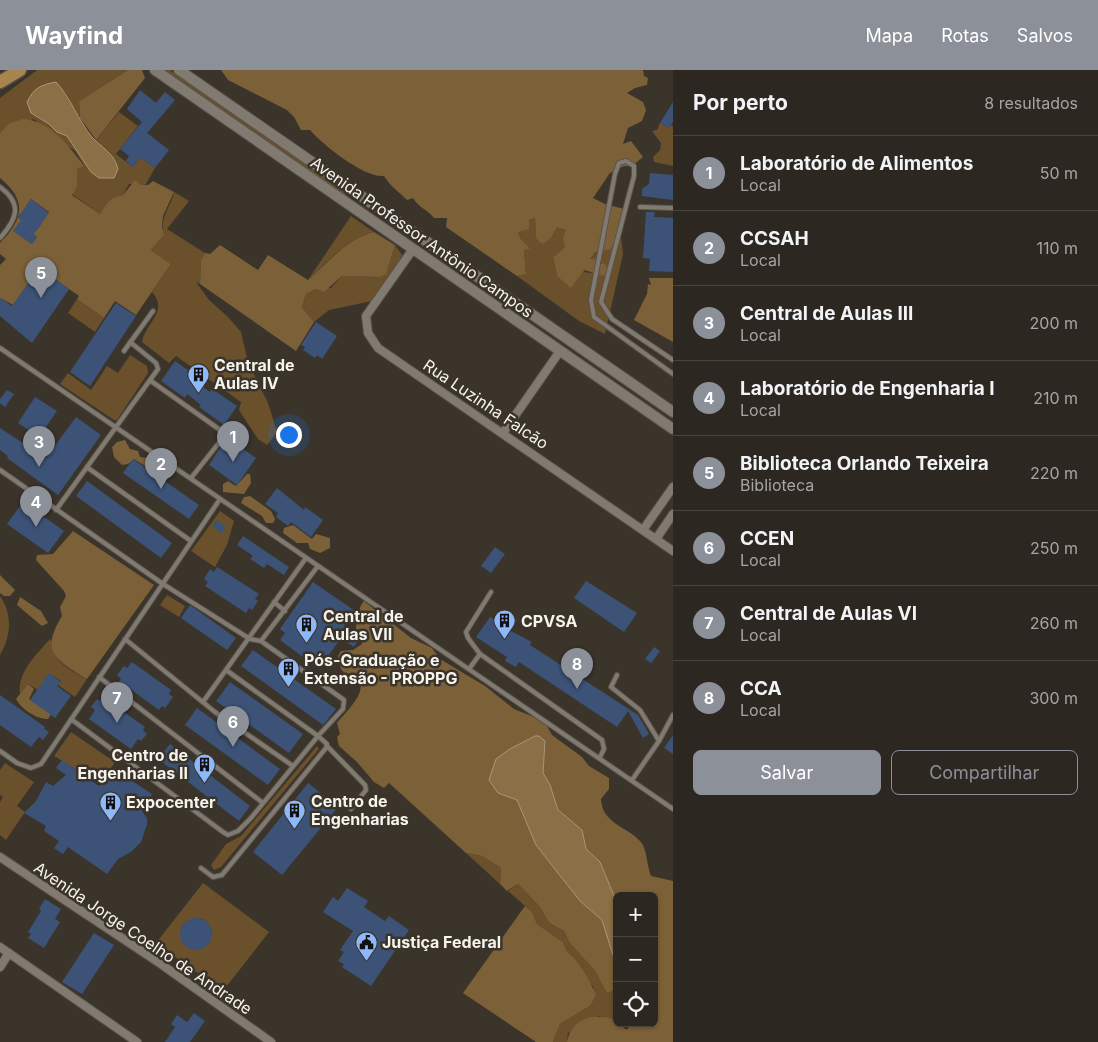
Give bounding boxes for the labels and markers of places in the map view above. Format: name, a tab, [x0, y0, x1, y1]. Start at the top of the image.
pin: 5	[25, 257, 57, 298]
place label: Central de Aulas IV	[214, 355, 295, 393]
building icon: Central de Aulas IV	[186, 362, 210, 393]
pin: 1	[217, 421, 249, 462]
pin: 3	[23, 426, 55, 467]
pin: 2	[145, 448, 177, 489]
pin: 4	[20, 486, 52, 527]
place label: Central de Aulas VII	[323, 606, 404, 644]
building icon: CPVSA	[493, 609, 517, 640]
place label: CPVSA	[521, 611, 577, 631]
building icon: Central de Aulas VII	[295, 613, 319, 644]
pin: 8	[561, 648, 593, 689]
place label: Pós-Graduação e Extensão - PROPPG	[304, 650, 458, 688]
building icon: Pós-Graduação e Extensão - PROPPG	[276, 657, 300, 688]
pin: 7	[101, 682, 133, 723]
pin: 6	[217, 706, 249, 747]
place label: Centro de Engenharias II	[77, 745, 188, 783]
building icon: Centro de Engenharias II	[192, 752, 216, 783]
building icon: Expocenter	[98, 790, 122, 821]
place label: Centro de Engenharias	[311, 791, 409, 829]
place label: Expocenter	[126, 792, 216, 812]
building icon: Centro de Engenharias	[283, 798, 307, 829]
public building icon: Justiça Federal	[354, 930, 378, 961]
place label: Justiça Federal	[382, 932, 501, 952]

